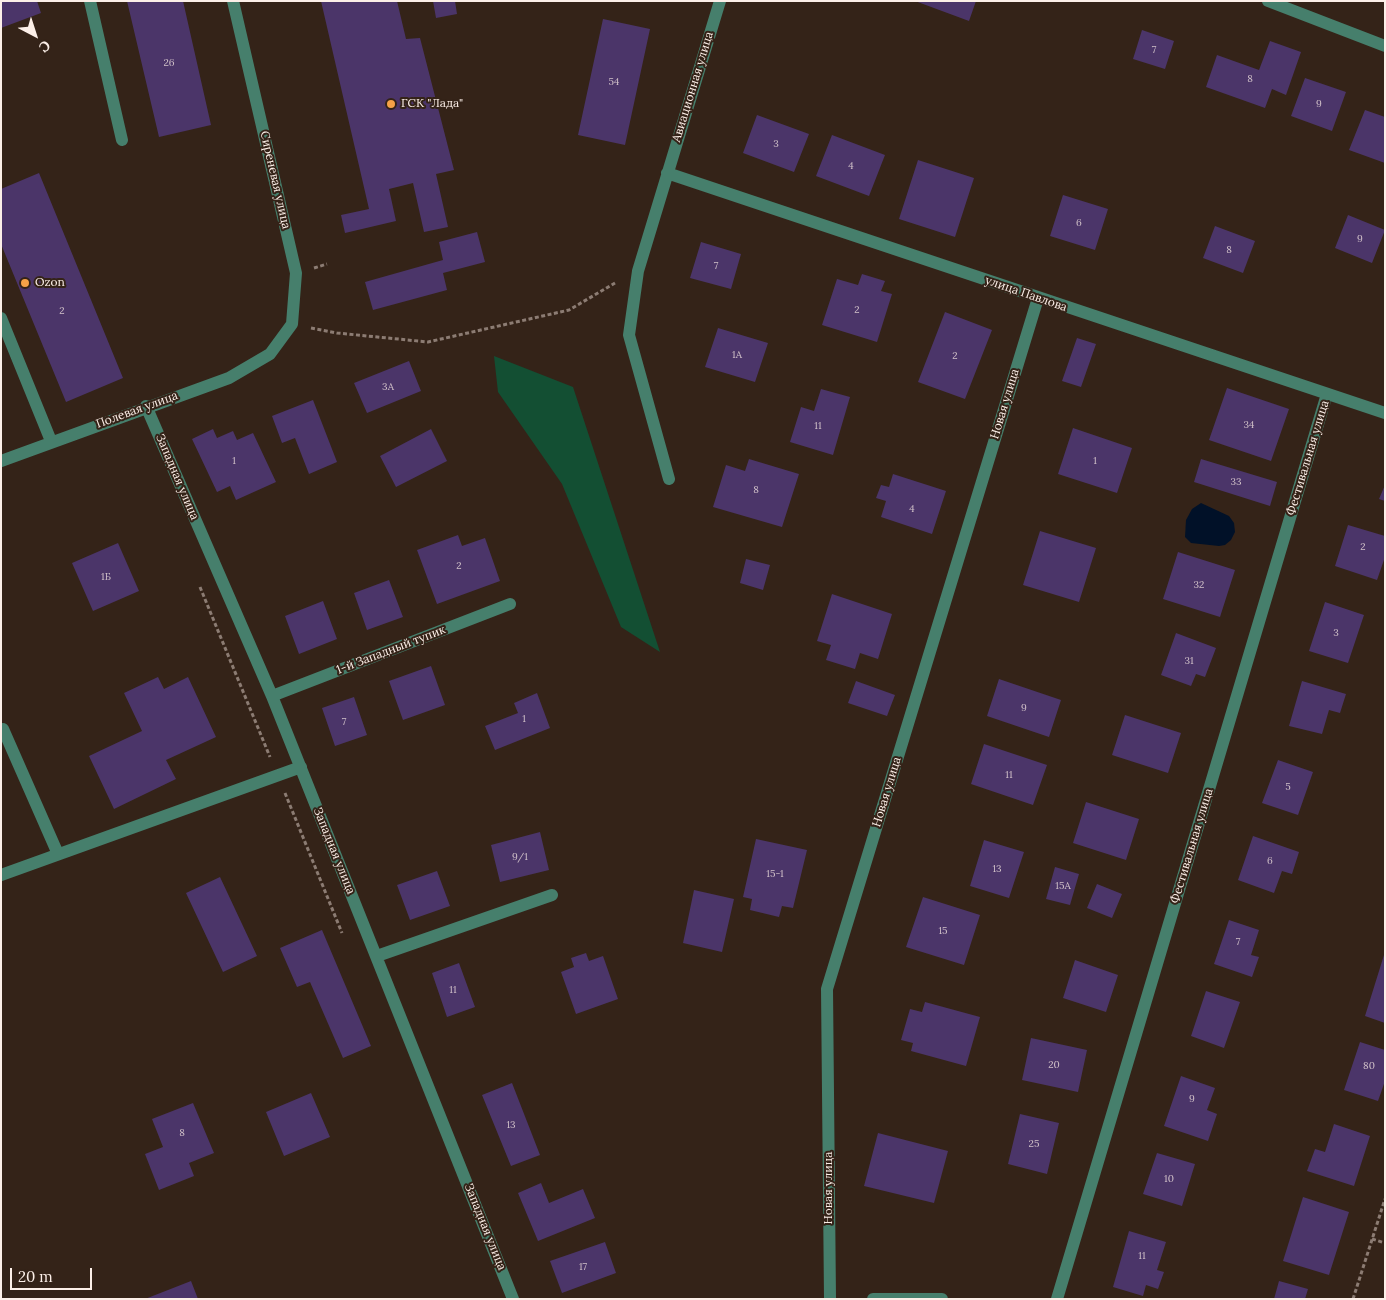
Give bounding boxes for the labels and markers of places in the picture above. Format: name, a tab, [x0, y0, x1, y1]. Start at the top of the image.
place label: ГСК "Лада"	[401, 97, 463, 111]
marker: ГСК "Лада"	[385, 98, 397, 110]
place label: Ozon	[35, 276, 65, 290]
marker: Ozon	[19, 277, 31, 289]

